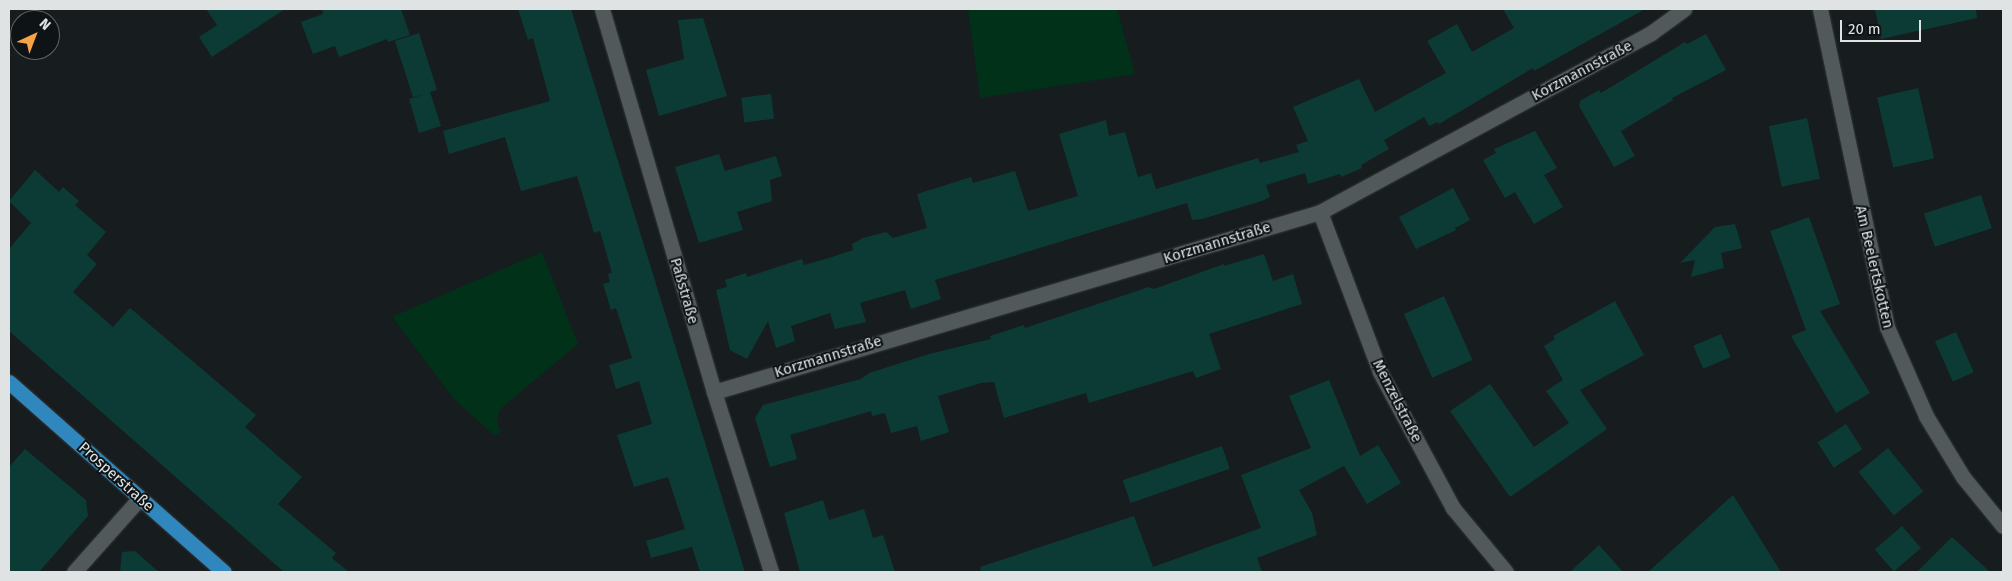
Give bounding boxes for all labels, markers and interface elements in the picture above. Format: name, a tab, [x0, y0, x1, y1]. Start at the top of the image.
north arrow	[10, 10, 60, 60]
scale bar	[1842, 10, 1923, 42]
text: N	[36, 15, 54, 34]
text: 20 m	[1848, 20, 1881, 38]
street label: Korzmannstraße	[1529, 37, 1635, 105]
street label: Am Beelertskotten	[1851, 204, 1897, 330]
street label: Korzmannstraße	[1161, 218, 1273, 268]
street label: Paßstraße	[666, 256, 702, 326]
street label: Korzmannstraße	[772, 332, 884, 382]
street label: Menzelstraße	[1368, 357, 1426, 445]
street label: Prosperstraße	[75, 438, 157, 516]

